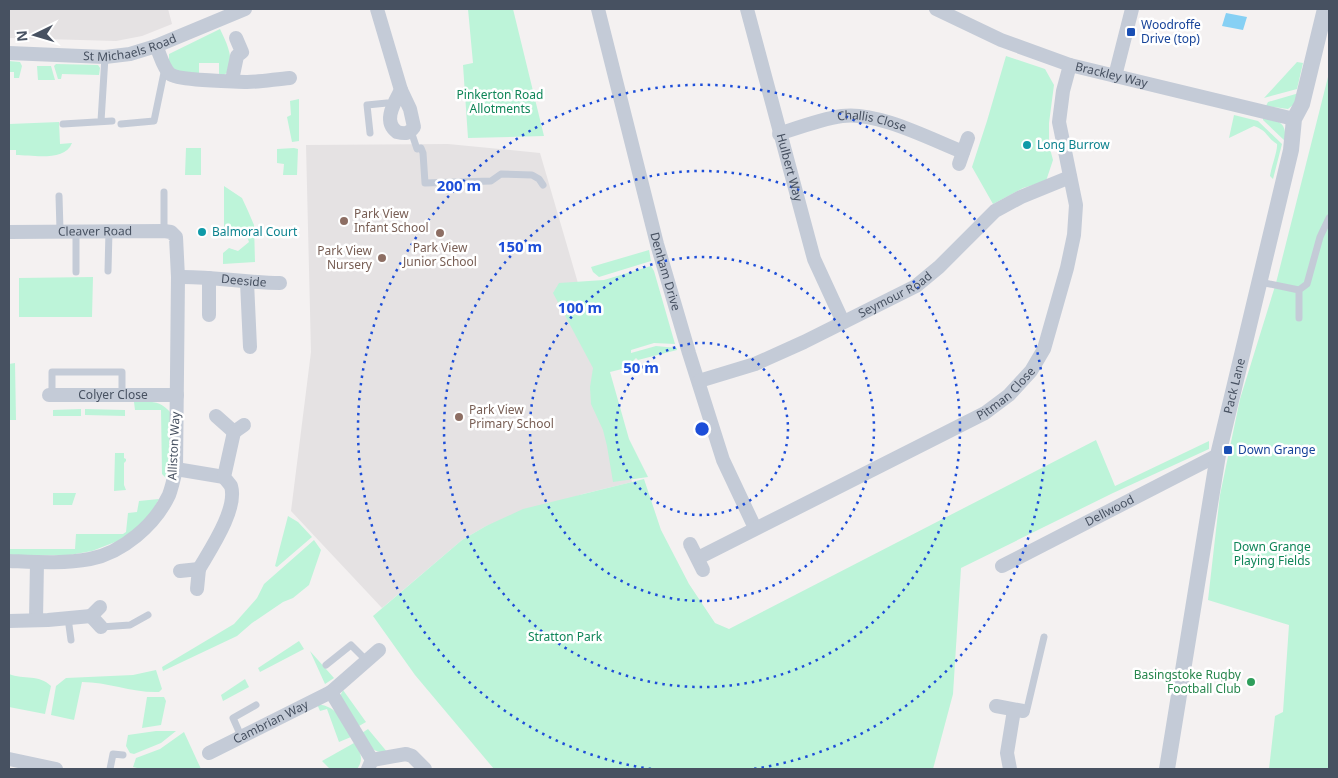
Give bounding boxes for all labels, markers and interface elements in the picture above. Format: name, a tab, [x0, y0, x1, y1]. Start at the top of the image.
north arrow	[10, 10, 60, 60]
place label: Woodroffe Drive (top)	[1141, 16, 1201, 47]
marker: Woodroffe Drive (top)	[1125, 26, 1137, 38]
street label: St Michaels Road	[83, 29, 179, 65]
text: N	[12, 30, 32, 43]
street label: Brackley Way	[1074, 58, 1150, 92]
park label: Pinkerton Road Allotments	[457, 86, 543, 117]
street label: Challis Close	[836, 106, 909, 136]
street label: Hulbert Way	[773, 131, 807, 204]
place label: Long Burrow	[1037, 136, 1110, 153]
marker: Long Burrow	[1021, 139, 1033, 151]
text: 200 m	[437, 175, 481, 195]
place label: Park View Infant School	[354, 205, 429, 236]
marker: Park View Infant School	[338, 215, 350, 227]
street label: Cleaver Road	[58, 222, 132, 240]
place label: Balmoral Court	[212, 223, 298, 240]
marker: Balmoral Court	[196, 226, 208, 238]
marker: Park View Junior School	[434, 227, 446, 239]
street label: Denham Drive	[646, 230, 685, 313]
text: 150 m	[498, 236, 542, 256]
place label: Park View Junior School	[402, 239, 477, 270]
place label: Park View Nursery	[317, 242, 373, 273]
marker: Park View Nursery	[376, 252, 388, 264]
street label: Seymour Road	[855, 267, 935, 322]
street label: Deeside	[221, 270, 267, 291]
text: 100 m	[558, 297, 602, 317]
street label: Pack Lane	[1219, 356, 1249, 415]
text: 50 m	[623, 357, 659, 377]
street label: Pitman Close	[973, 363, 1039, 424]
street label: Colyer Close	[78, 386, 148, 403]
place label: Park View Primary School	[469, 401, 554, 432]
street label: Alliston Way	[163, 410, 184, 481]
marker: Park View Primary School	[453, 411, 465, 423]
centre of rings	[693, 420, 711, 438]
place label: Down Grange	[1238, 441, 1316, 458]
marker: Down Grange	[1222, 444, 1234, 456]
street label: Dellwood	[1082, 491, 1137, 530]
park label: Down Grange Playing Fields	[1233, 538, 1311, 569]
park label: Stratton Park	[528, 628, 603, 645]
place label: Basingstoke Rugby Football Club	[1134, 666, 1242, 697]
marker: Basingstoke Rugby Football Club	[1245, 676, 1257, 688]
street label: Cambrian Way	[230, 695, 312, 748]

